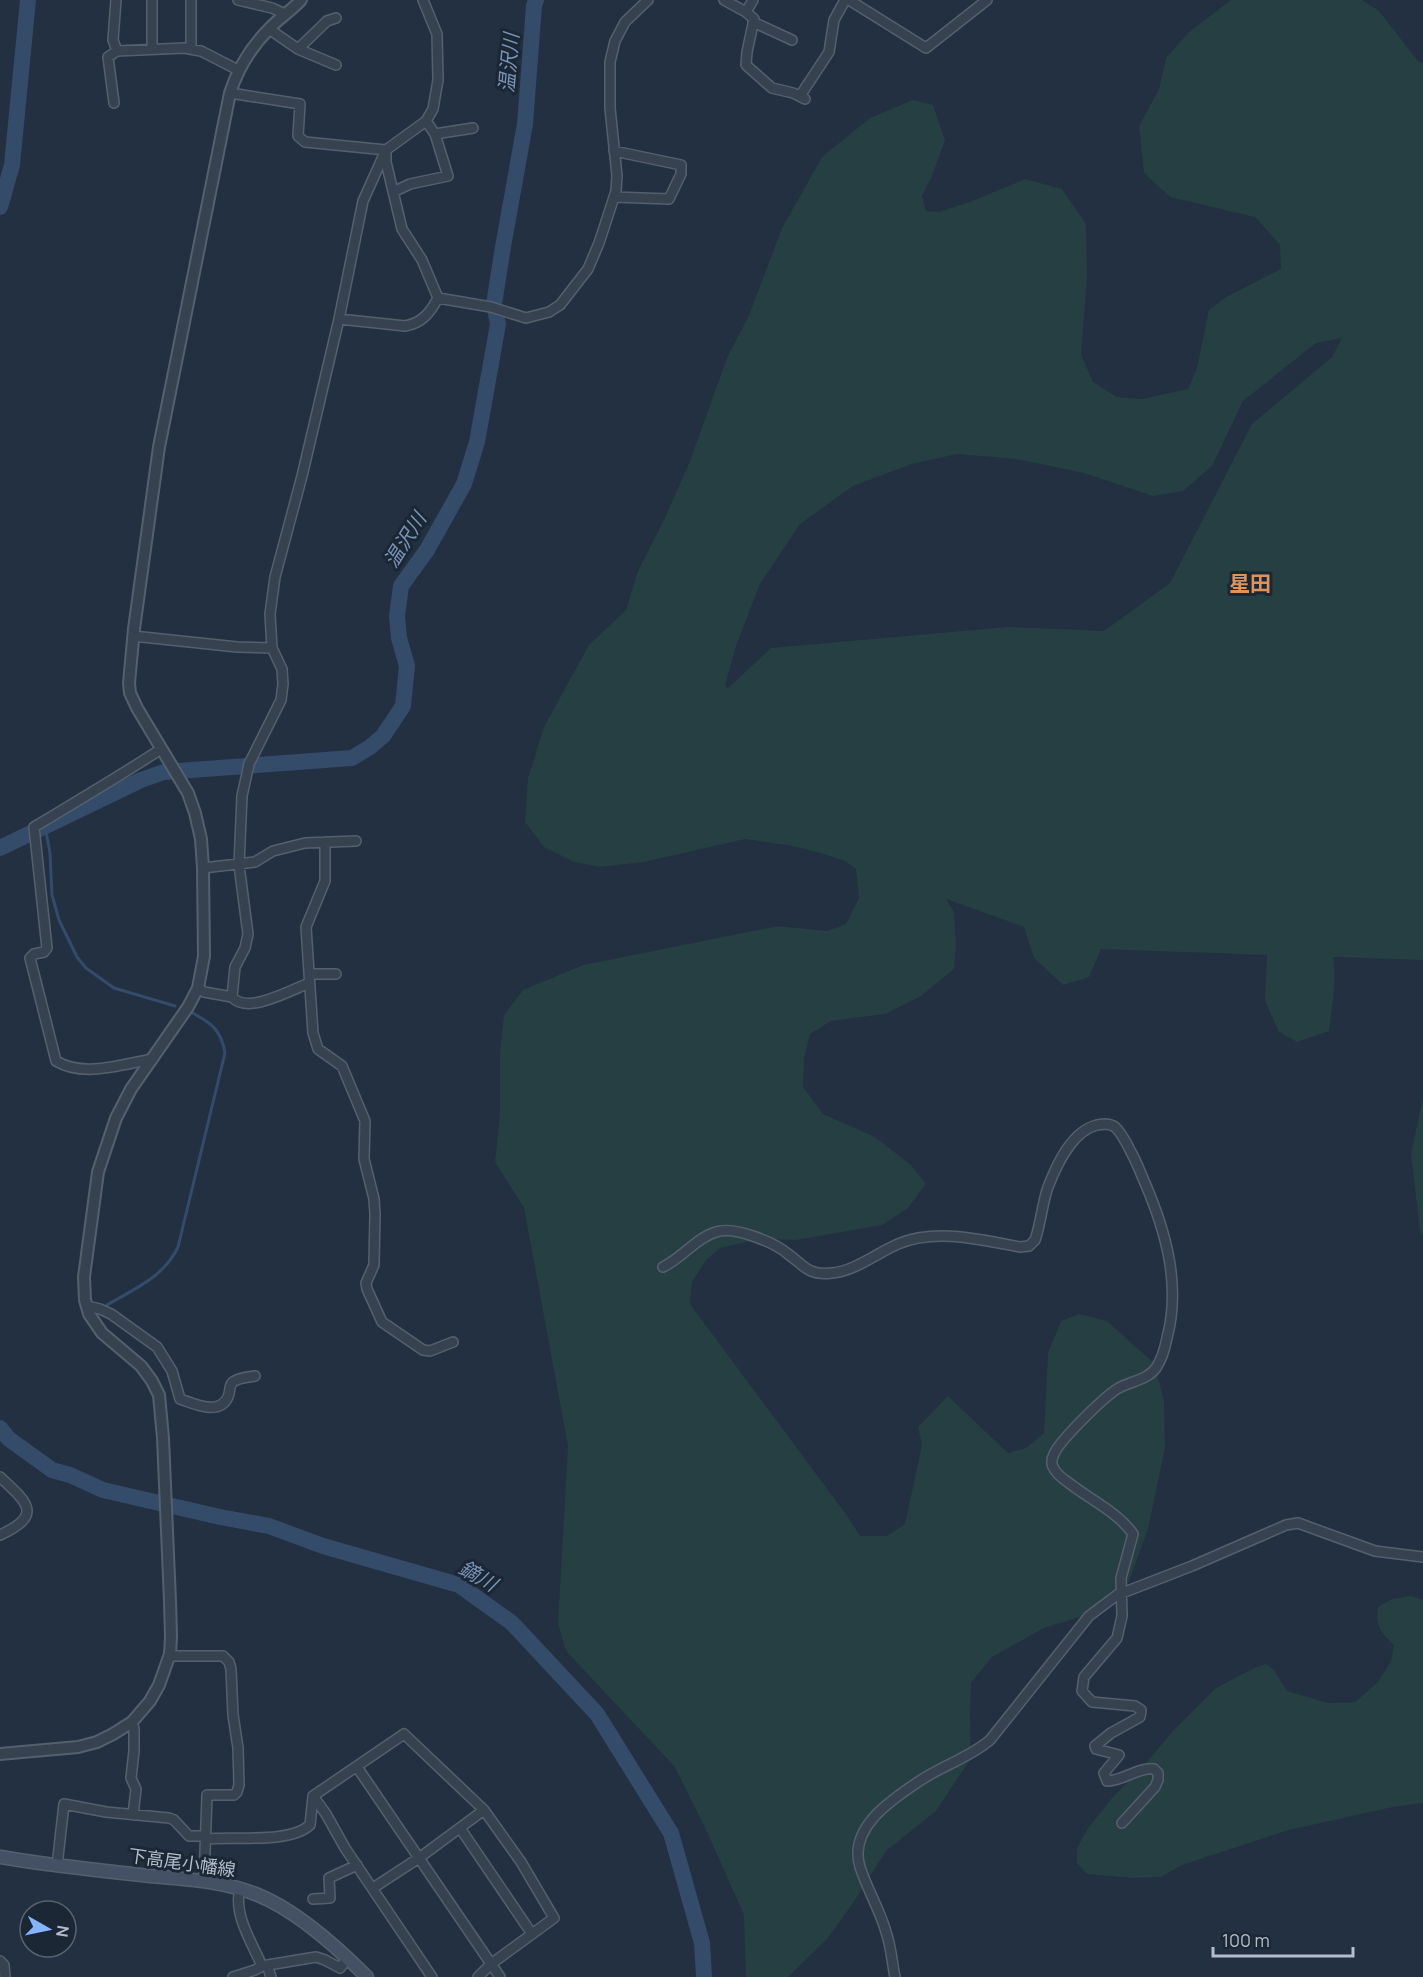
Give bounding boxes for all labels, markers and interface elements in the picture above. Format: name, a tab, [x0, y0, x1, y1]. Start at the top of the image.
water label: 温沢川	[492, 30, 525, 94]
water label: 温沢川	[377, 505, 433, 572]
district label: 星田	[1229, 569, 1271, 597]
water label: 鏑川	[454, 1554, 504, 1598]
street label: 下高尾小幡線	[127, 1843, 237, 1881]
north arrow	[18, 1899, 78, 1959]
scale bar	[1213, 1920, 1352, 1958]
text: N	[51, 1924, 75, 1939]
text: 100 m	[1222, 1928, 1270, 1952]

